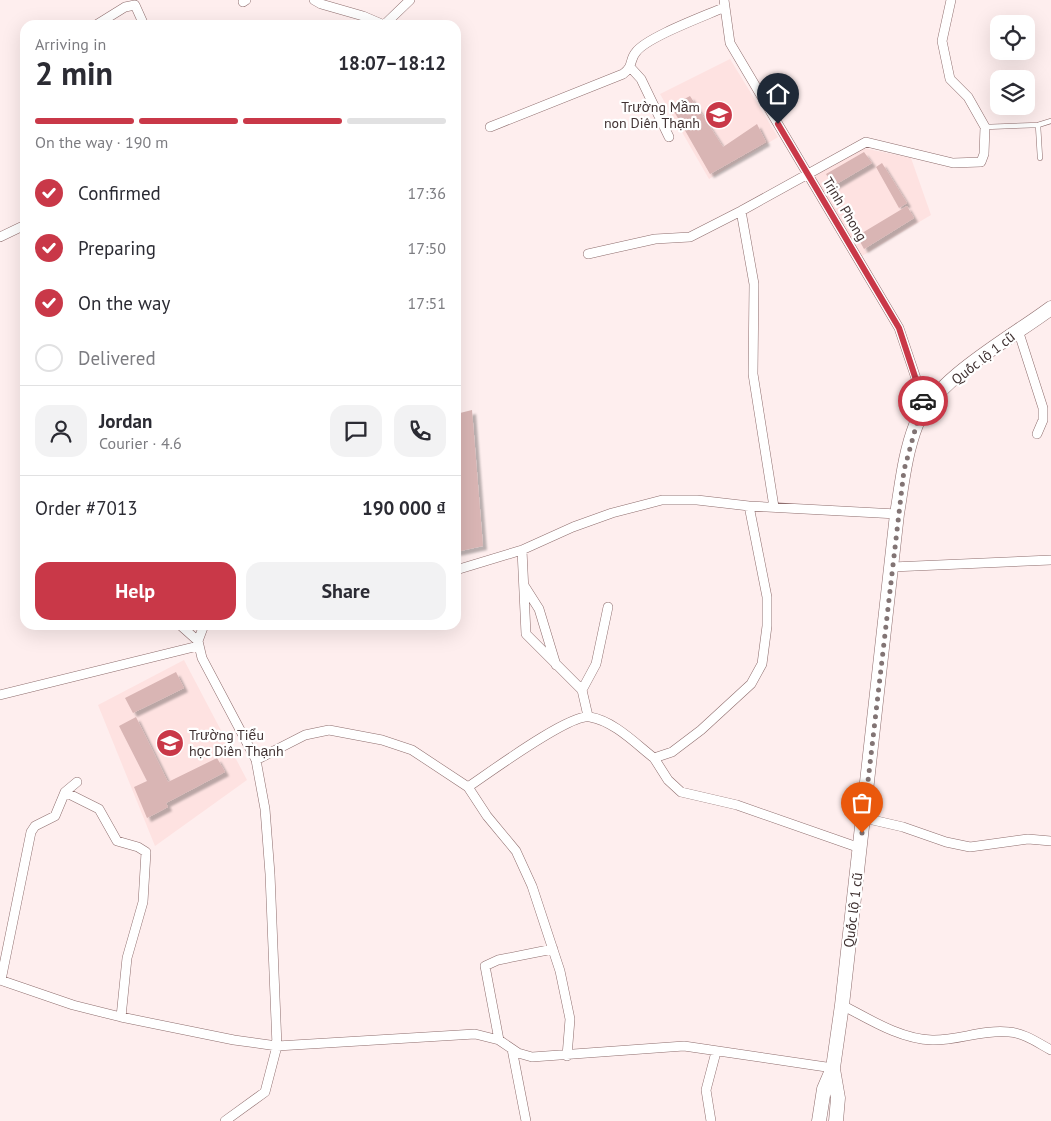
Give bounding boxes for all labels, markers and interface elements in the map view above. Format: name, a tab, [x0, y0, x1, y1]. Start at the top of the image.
map controls	[990, 15, 1035, 115]
button: locate	[990, 15, 1035, 60]
text: Arriving in	[35, 34, 106, 54]
text: 18:07–18:12	[338, 51, 446, 75]
text: 2 min	[35, 52, 113, 94]
button: layers	[990, 70, 1035, 115]
pin	[757, 73, 799, 124]
icon: home	[764, 80, 792, 108]
place label: Trường Mầm non Diên Thạnh	[604, 98, 700, 132]
school or university icon: Trường Mầm non Diên Thạnh	[704, 100, 734, 130]
text: On the way · 190 m	[35, 132, 168, 152]
street label: Trịnh Phong	[819, 174, 871, 244]
icon: check	[35, 179, 63, 207]
text: Confirmed	[78, 181, 161, 205]
text: 17:36	[408, 183, 446, 203]
icon: check	[35, 234, 63, 262]
text: Preparing	[78, 236, 156, 260]
text: 17:50	[408, 238, 446, 258]
icon: check	[35, 289, 63, 317]
text: On the way	[78, 291, 170, 315]
text: 17:51	[408, 293, 446, 313]
street label: Quốc lộ 1 cũ	[948, 328, 1018, 388]
text: Delivered	[78, 346, 156, 370]
courier	[898, 376, 948, 426]
icon: car	[909, 387, 937, 415]
button: person	[35, 405, 87, 457]
button: chat	[330, 405, 382, 457]
button: phone	[394, 405, 446, 457]
text: Jordan	[99, 409, 152, 433]
text: Courier · 4.6	[99, 433, 182, 453]
text: Order #7013	[35, 496, 138, 520]
text: 190 000 ₫	[362, 496, 446, 520]
button: Help	[35, 562, 236, 620]
button: Share	[246, 562, 446, 620]
place label: Trường Tiểu học Diên Thạnh	[189, 726, 284, 760]
school or university icon: Trường Tiểu học Diên Thạnh	[155, 728, 185, 758]
pin	[841, 782, 883, 833]
icon: bag	[848, 789, 876, 817]
street label: Quốc lộ 1 cũ	[839, 871, 867, 949]

